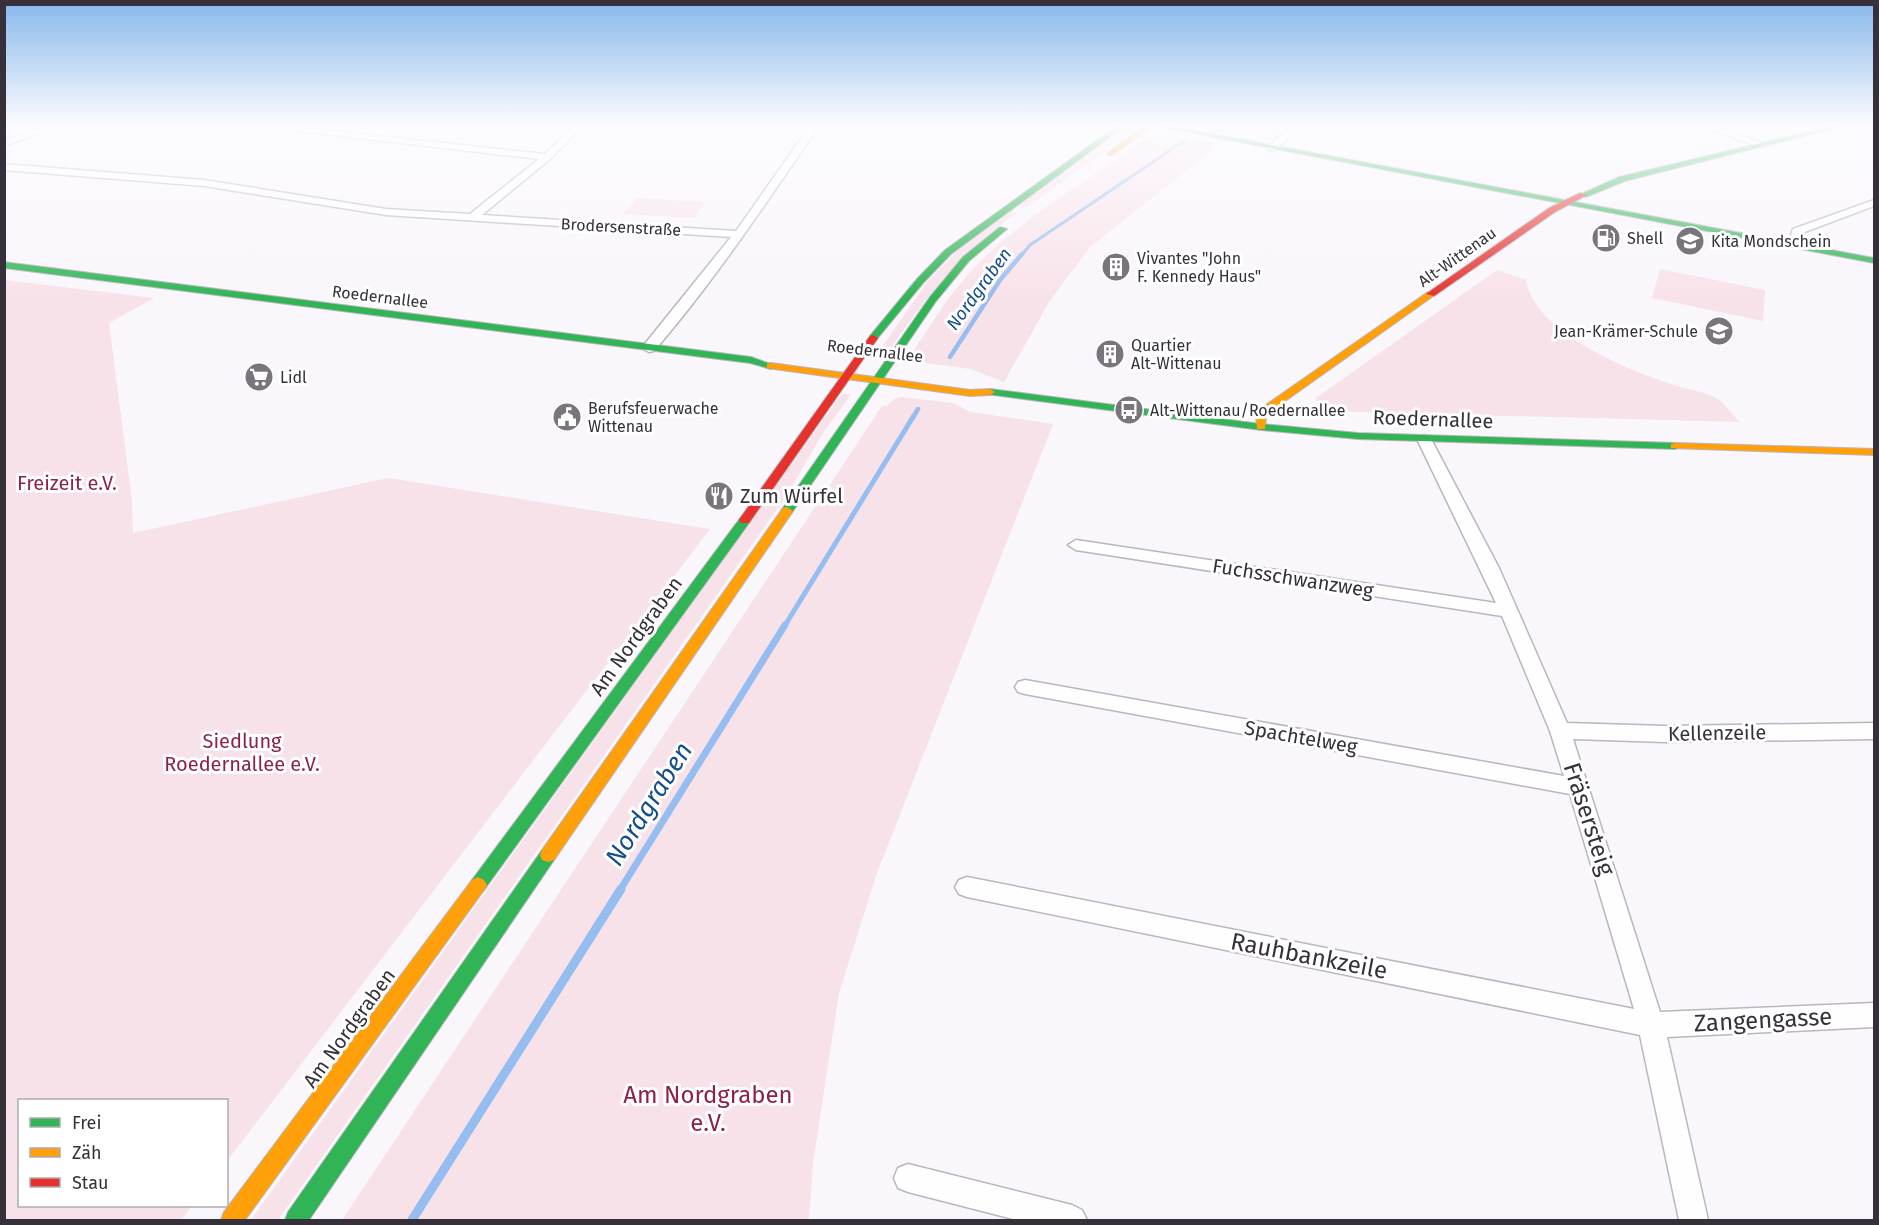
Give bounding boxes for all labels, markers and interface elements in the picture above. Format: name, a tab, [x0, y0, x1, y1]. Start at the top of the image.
street label: Brodersenstraße	[560, 214, 682, 240]
fuel station icon: Shell	[1590, 222, 1622, 254]
street label: Alt-Wittenau	[1414, 223, 1500, 291]
school or university icon: Kita Mondschein	[1674, 225, 1706, 257]
place label: Shell	[1627, 229, 1664, 248]
place label: Kita Mondschein	[1711, 232, 1831, 251]
water label: Nordgraben	[942, 243, 1016, 335]
place label: Vivantes "John F. Kennedy Haus"	[1137, 249, 1261, 286]
building icon: Vivantes "John F. Kennedy Haus"	[1100, 251, 1132, 283]
street label: Roedernallee	[331, 282, 429, 312]
school or university icon: Jean-Krämer-Schule	[1703, 315, 1735, 347]
place label: Jean-Krämer-Schule	[1554, 322, 1698, 341]
street label: Roedernallee	[826, 336, 924, 366]
place label: Quartier Alt-Wittenau	[1131, 336, 1222, 373]
building icon: Quartier Alt-Wittenau	[1094, 338, 1126, 370]
supermarket icon: Lidl	[243, 361, 275, 393]
place label: Lidl	[280, 368, 307, 387]
bus stop icon: Alt-Wittenau/Roedernallee	[1113, 394, 1145, 426]
place label: Berufsfeuerwache Wittenau	[588, 399, 719, 436]
public building icon: Berufsfeuerwache Wittenau	[551, 401, 583, 433]
place label: Alt-Wittenau/Roedernallee	[1150, 401, 1346, 420]
street label: Roedernallee	[1372, 405, 1494, 433]
park label: Freizeit e.V.	[17, 471, 117, 495]
restaurant icon: Zum Würfel	[703, 480, 735, 512]
place label: Zum Würfel	[740, 484, 843, 508]
street label: Fuchsschwanzweg	[1211, 553, 1376, 603]
street label: Am Nordgraben	[585, 572, 687, 700]
street label: Spachtelweg	[1243, 715, 1360, 759]
street label: Kellenzeile	[1668, 720, 1766, 746]
park label: Siedlung Roedernallee e.V.	[164, 729, 320, 776]
water label: Nordgraben	[599, 737, 699, 871]
street label: Fräsersteig	[1558, 759, 1621, 880]
street label: Rauhbankzeile	[1228, 927, 1390, 985]
street label: Am Nordgraben	[298, 964, 400, 1092]
street label: Zangengasse	[1693, 1002, 1833, 1038]
park label: Am Nordgraben e.V.	[623, 1081, 793, 1137]
legend	[18, 1099, 228, 1207]
text: Frei	[72, 1112, 102, 1134]
text: Zäh	[72, 1142, 101, 1164]
text: Stau	[72, 1172, 108, 1194]

